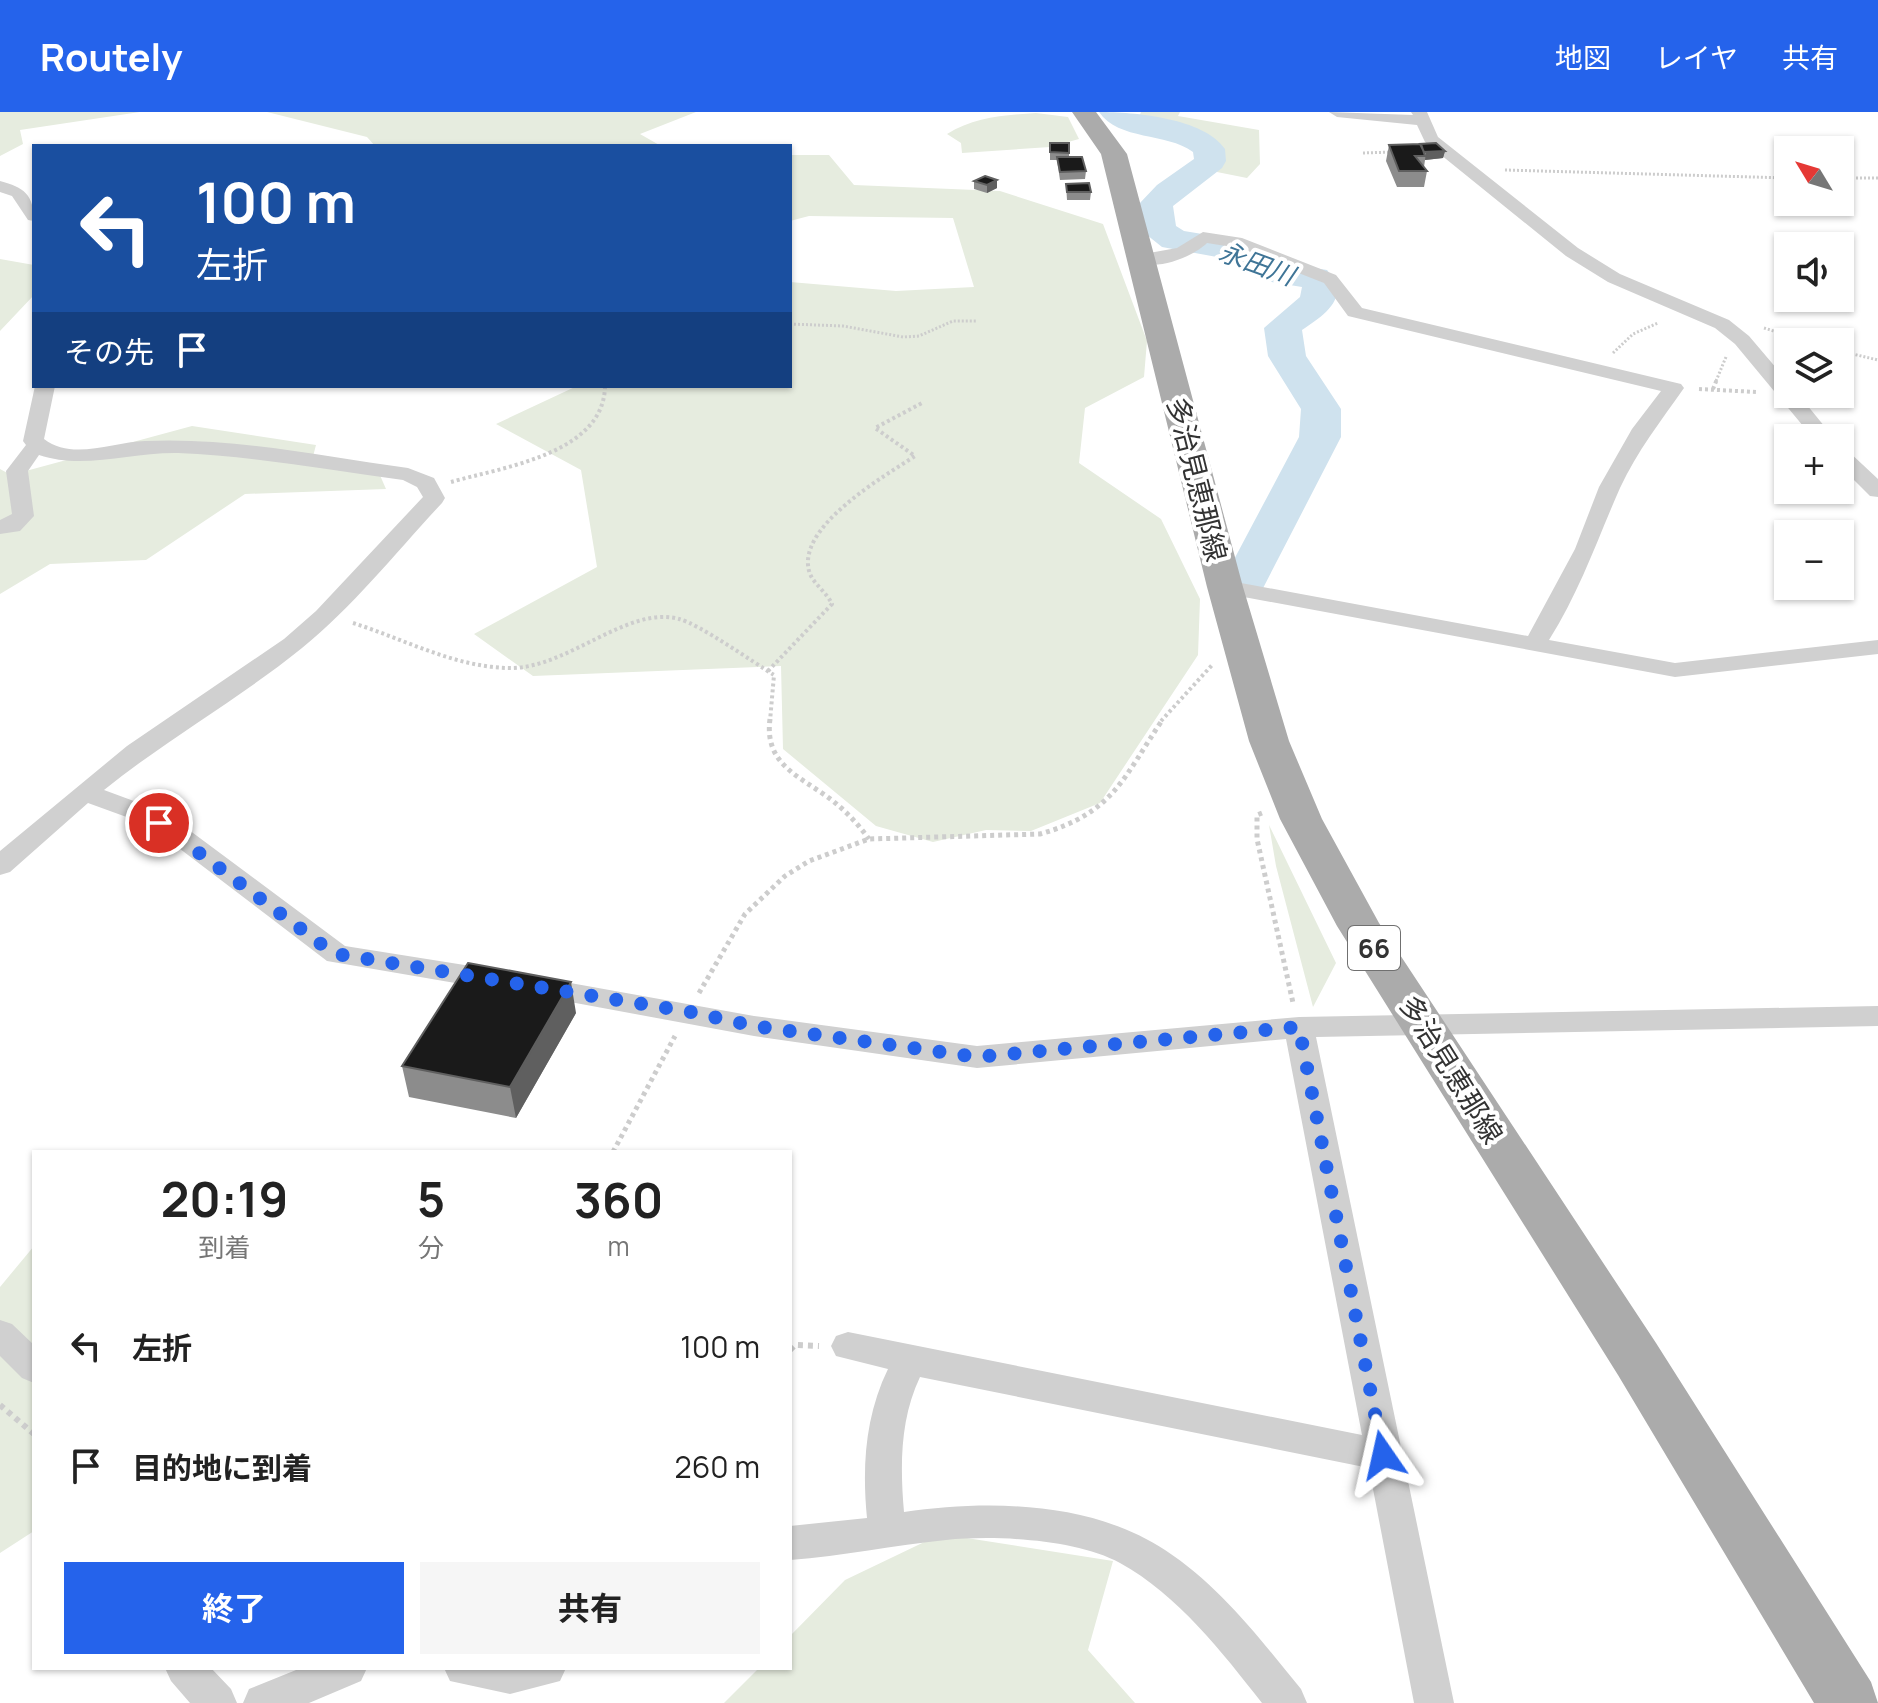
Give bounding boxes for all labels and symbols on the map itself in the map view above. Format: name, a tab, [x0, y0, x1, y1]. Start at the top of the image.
north arrow	[1774, 136, 1854, 216]
water label: 永田川	[1214, 233, 1303, 294]
street label: 多治見恵那線	[1159, 393, 1237, 565]
pin	[125, 789, 193, 857]
road number: 66	[1348, 926, 1400, 970]
street label: 多治見恵那線	[1391, 988, 1513, 1150]
position arrow	[1341, 1413, 1425, 1497]

